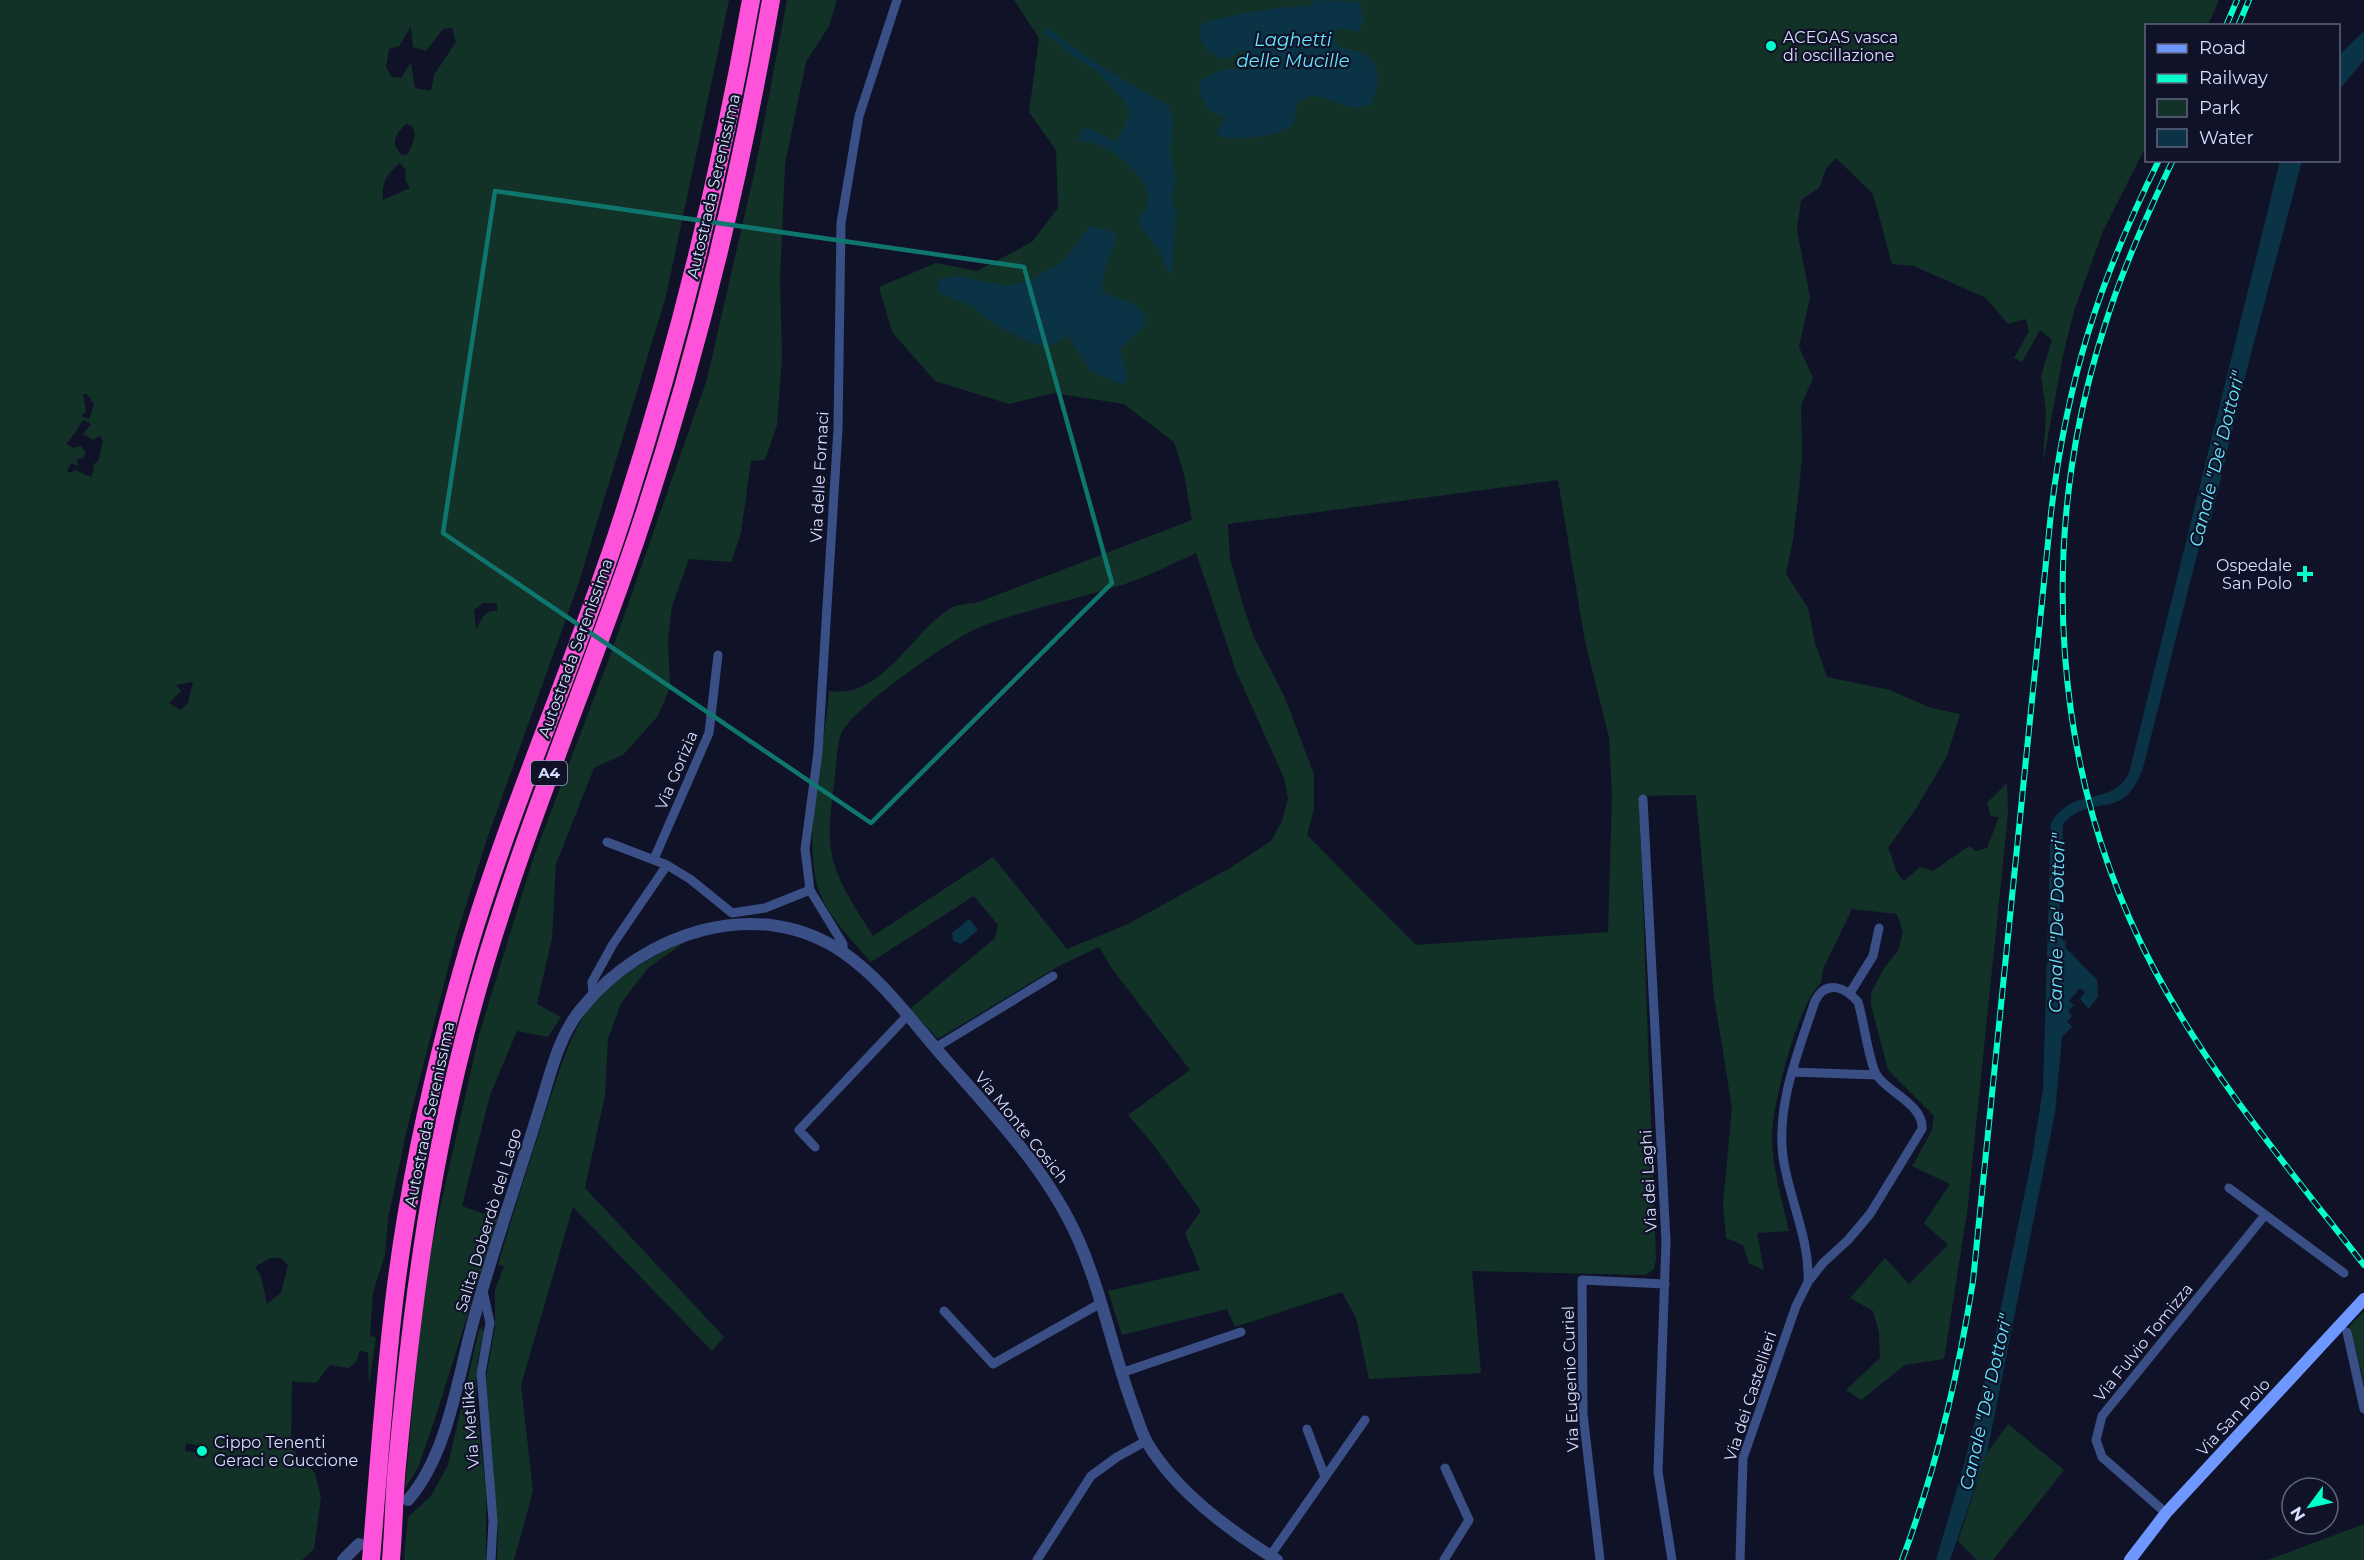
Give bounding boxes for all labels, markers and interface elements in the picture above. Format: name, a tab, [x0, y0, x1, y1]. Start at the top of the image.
legend	[2145, 24, 2340, 162]
place label: ACEGAS vasca di oscillazione	[1783, 28, 1898, 65]
water label: Laghetti delle Mucille	[1236, 29, 1350, 72]
text: Road	[2199, 37, 2246, 59]
marker: ACEGAS vasca di oscillazione	[1764, 39, 1778, 53]
text: Railway	[2199, 67, 2268, 89]
street label: Autostrada Serenissima	[683, 92, 744, 280]
text: Park	[2199, 97, 2240, 119]
text: Water	[2199, 127, 2254, 149]
water label: Canale "De' Dottori"	[2185, 368, 2250, 549]
street label: Via delle Fornaci	[807, 411, 832, 543]
street label: Autostrada Serenissima	[534, 556, 617, 740]
place label: Ospedale San Polo	[2216, 556, 2292, 593]
marker: Ospedale San Polo	[2296, 565, 2314, 583]
street label: Via Gorizia	[651, 728, 702, 812]
road number: A4	[531, 761, 567, 785]
water label: Canale "De' Dottori"	[2044, 832, 2070, 1013]
street label: Autostrada Serenissima	[401, 1020, 458, 1209]
street label: Via Monte Cosich	[971, 1068, 1072, 1187]
street label: Salita Doberdò del Lago	[451, 1126, 526, 1314]
street label: Via dei Laghi	[1636, 1129, 1661, 1233]
street label: Via Fulvio Tomizza	[2090, 1279, 2197, 1405]
street label: Via Eugenio Curiel	[1558, 1305, 1583, 1453]
water label: Canale "De' Dottori"	[1955, 1311, 2017, 1492]
street label: Via dei Castellieri	[1721, 1329, 1780, 1463]
street label: Via San Polo	[2193, 1375, 2274, 1460]
street label: Via Metlika	[458, 1381, 483, 1469]
place label: Cippo Tenenti Geraci e Guccione	[214, 1433, 358, 1470]
marker: Cippo Tenenti Geraci e Guccione	[195, 1444, 209, 1458]
north arrow	[2280, 1476, 2340, 1536]
text: N	[2286, 1503, 2309, 1524]

